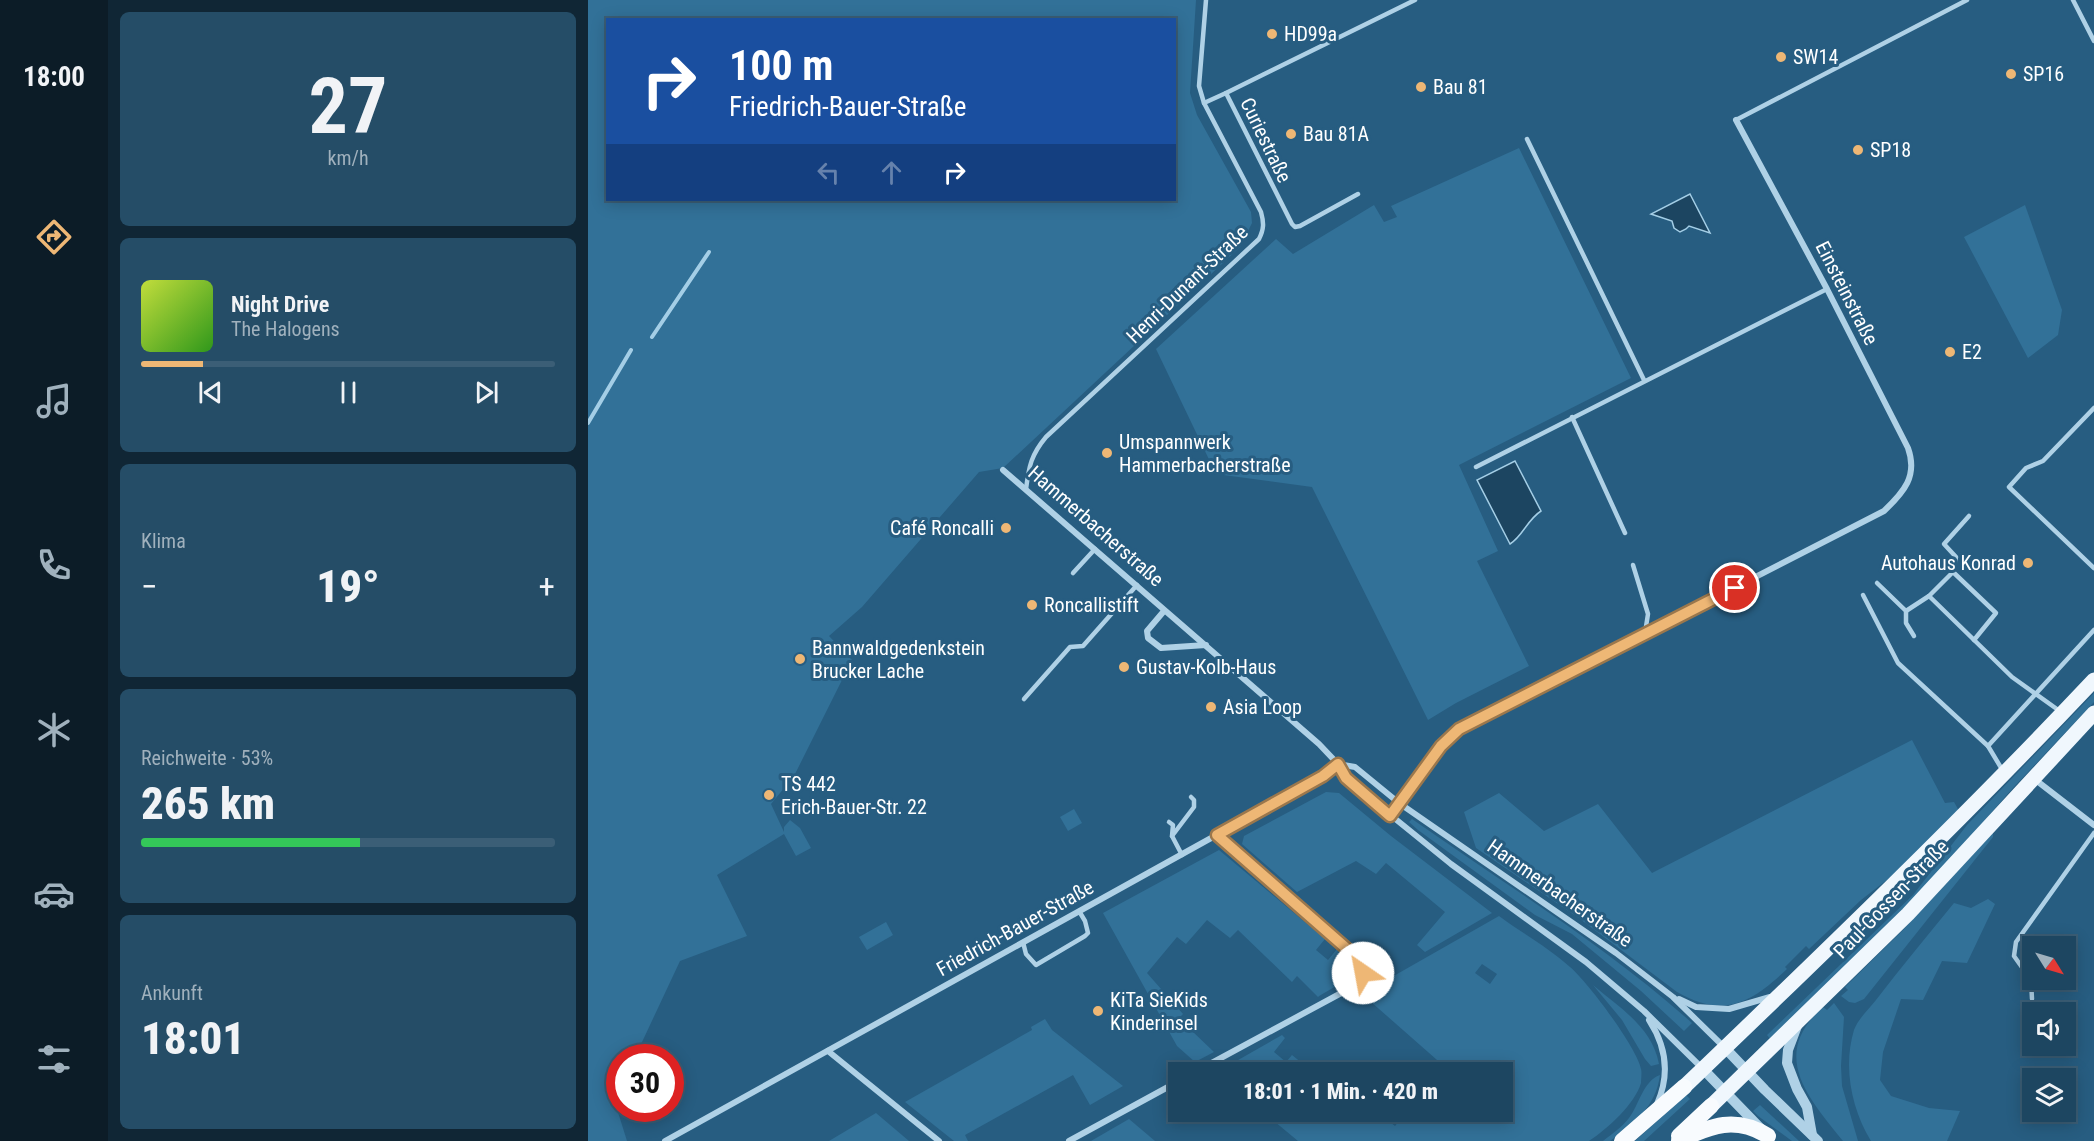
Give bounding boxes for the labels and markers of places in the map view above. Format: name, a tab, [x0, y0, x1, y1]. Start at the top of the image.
place label: HD99a	[1284, 22, 1337, 46]
marker: HD99a	[1265, 27, 1279, 41]
place label: SW14	[1793, 45, 1838, 69]
marker: SW14	[1774, 50, 1788, 64]
place label: SP16	[2023, 62, 2064, 86]
marker: SP16	[2004, 67, 2018, 81]
place label: Bau 81	[1433, 75, 1488, 99]
marker: Bau 81	[1414, 80, 1428, 94]
place label: Bau 81A	[1303, 122, 1370, 146]
marker: Bau 81A	[1284, 127, 1298, 141]
place label: SP18	[1870, 138, 1911, 162]
marker: SP18	[1851, 143, 1865, 157]
place label: E2	[1962, 340, 1982, 364]
marker: E2	[1943, 345, 1957, 359]
place label: Umspannwerk Hammerbacherstraße	[1119, 430, 1291, 477]
marker: Umspannwerk Hammerbacherstraße	[1100, 446, 1114, 460]
place label: Café Roncalli	[890, 516, 994, 540]
marker: Café Roncalli	[999, 521, 1013, 535]
place label: Autohaus Konrad	[1881, 551, 2016, 575]
marker: Autohaus Konrad	[2021, 556, 2035, 570]
pin	[1709, 562, 1760, 613]
place label: Roncallistift	[1044, 593, 1139, 617]
marker: Roncallistift	[1025, 598, 1039, 612]
place label: Bannwaldgedenkstein Brucker Lache	[812, 636, 985, 683]
marker: Bannwaldgedenkstein Brucker Lache	[793, 652, 807, 666]
place label: Gustav-Kolb-Haus	[1136, 655, 1276, 679]
marker: Gustav-Kolb-Haus	[1117, 660, 1131, 674]
place label: Asia Loop	[1223, 695, 1302, 719]
marker: Asia Loop	[1204, 700, 1218, 714]
place label: TS 442 Erich-Bauer-Str. 22	[781, 772, 927, 819]
marker: TS 442 Erich-Bauer-Str. 22	[762, 788, 776, 802]
place label: KiTa SieKids Kinderinsel	[1110, 988, 1208, 1035]
marker: KiTa SieKids Kinderinsel	[1091, 1004, 1105, 1018]

